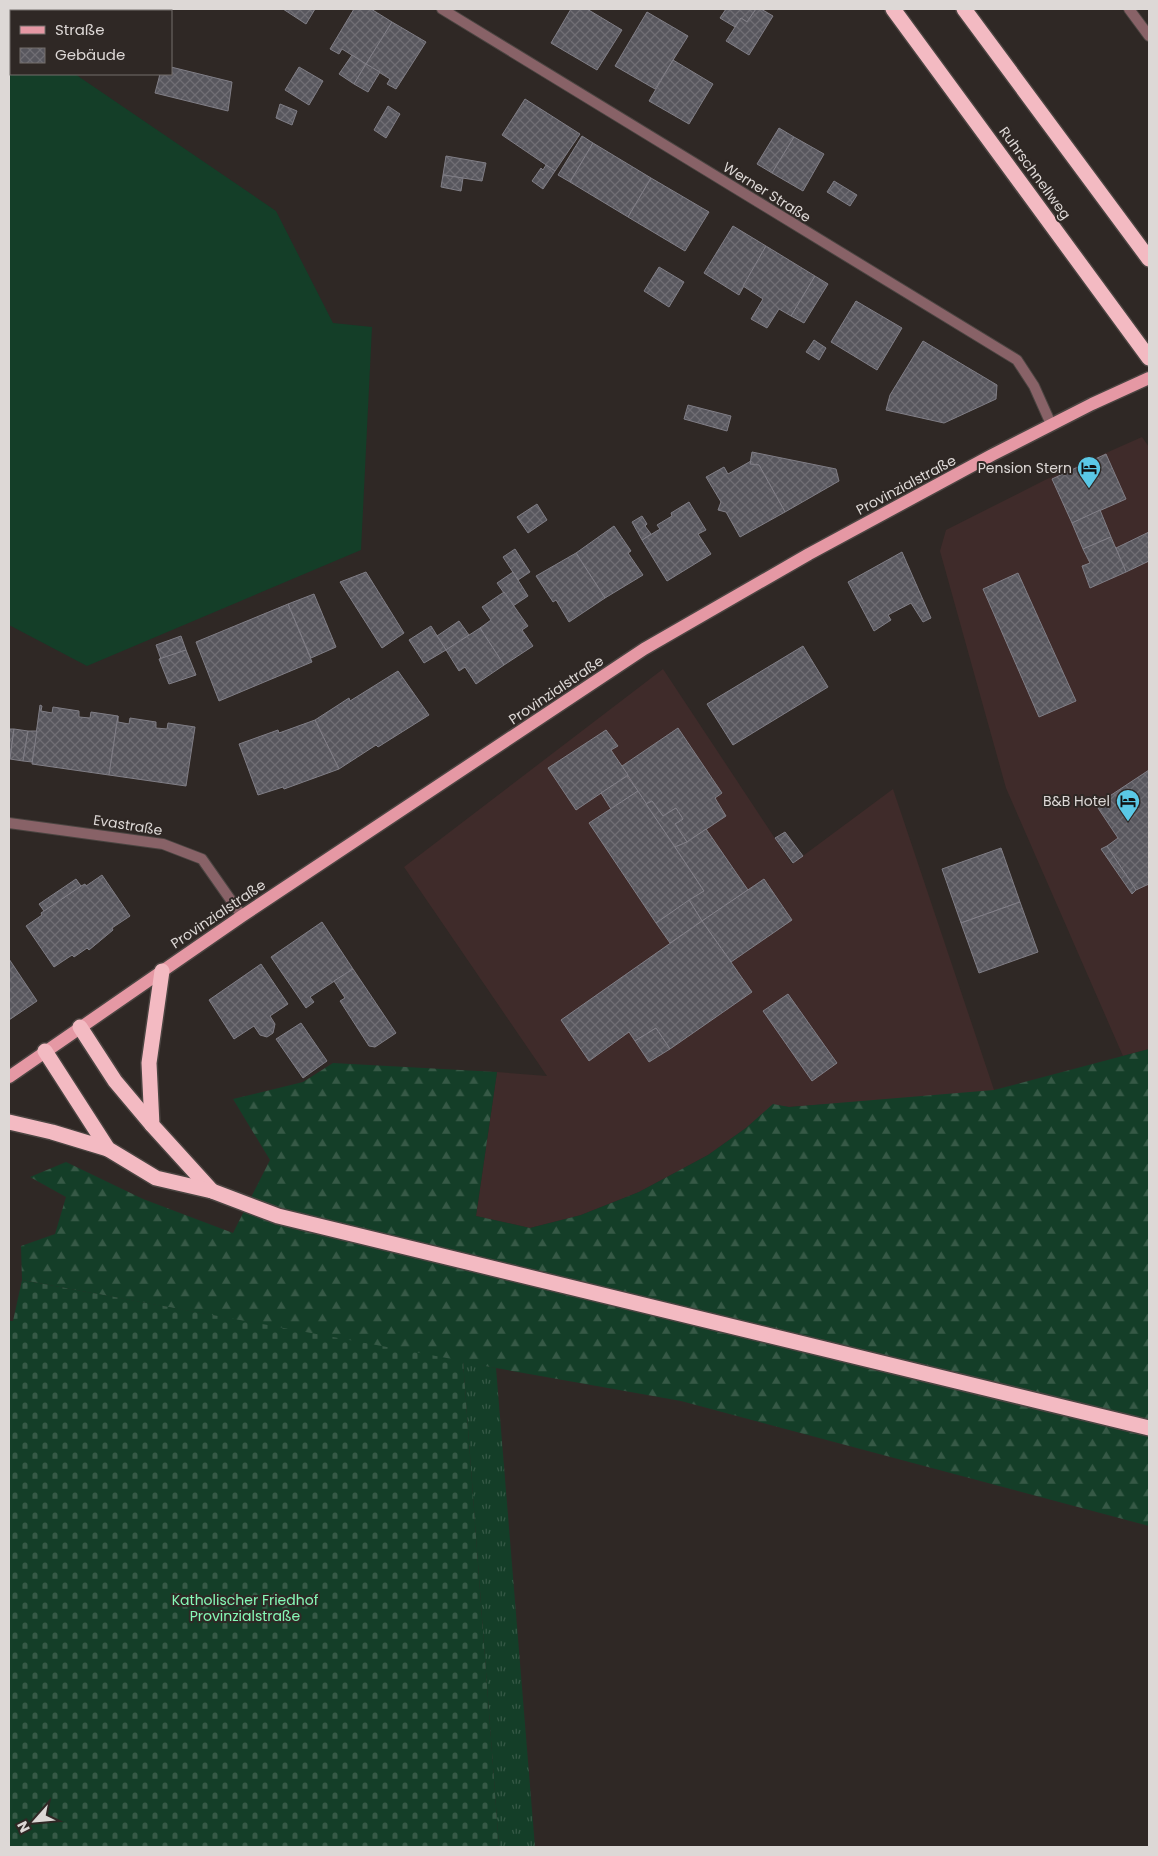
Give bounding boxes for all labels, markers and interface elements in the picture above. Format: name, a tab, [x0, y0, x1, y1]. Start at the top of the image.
legend	[10, 10, 172, 75]
text: Straße	[55, 19, 105, 40]
text: Gebäude	[55, 44, 125, 65]
street label: Ruhrschnellweg	[994, 122, 1076, 224]
street label: Werner Straße	[719, 157, 815, 227]
street label: Provinzialstraße	[852, 450, 960, 520]
hotel icon: Pension Stern	[1076, 455, 1102, 489]
place label: Pension Stern	[978, 458, 1072, 478]
street label: Provinzialstraße	[505, 651, 608, 729]
hotel icon: B&B Hotel	[1115, 788, 1141, 822]
place label: B&B Hotel	[1043, 791, 1110, 811]
street label: Evastraße	[92, 810, 164, 840]
street label: Provinzialstraße	[167, 875, 270, 953]
park label: Katholischer Friedhof Provinzialstraße	[172, 1590, 319, 1626]
north arrow	[10, 1796, 60, 1846]
text: N	[12, 1818, 35, 1836]

